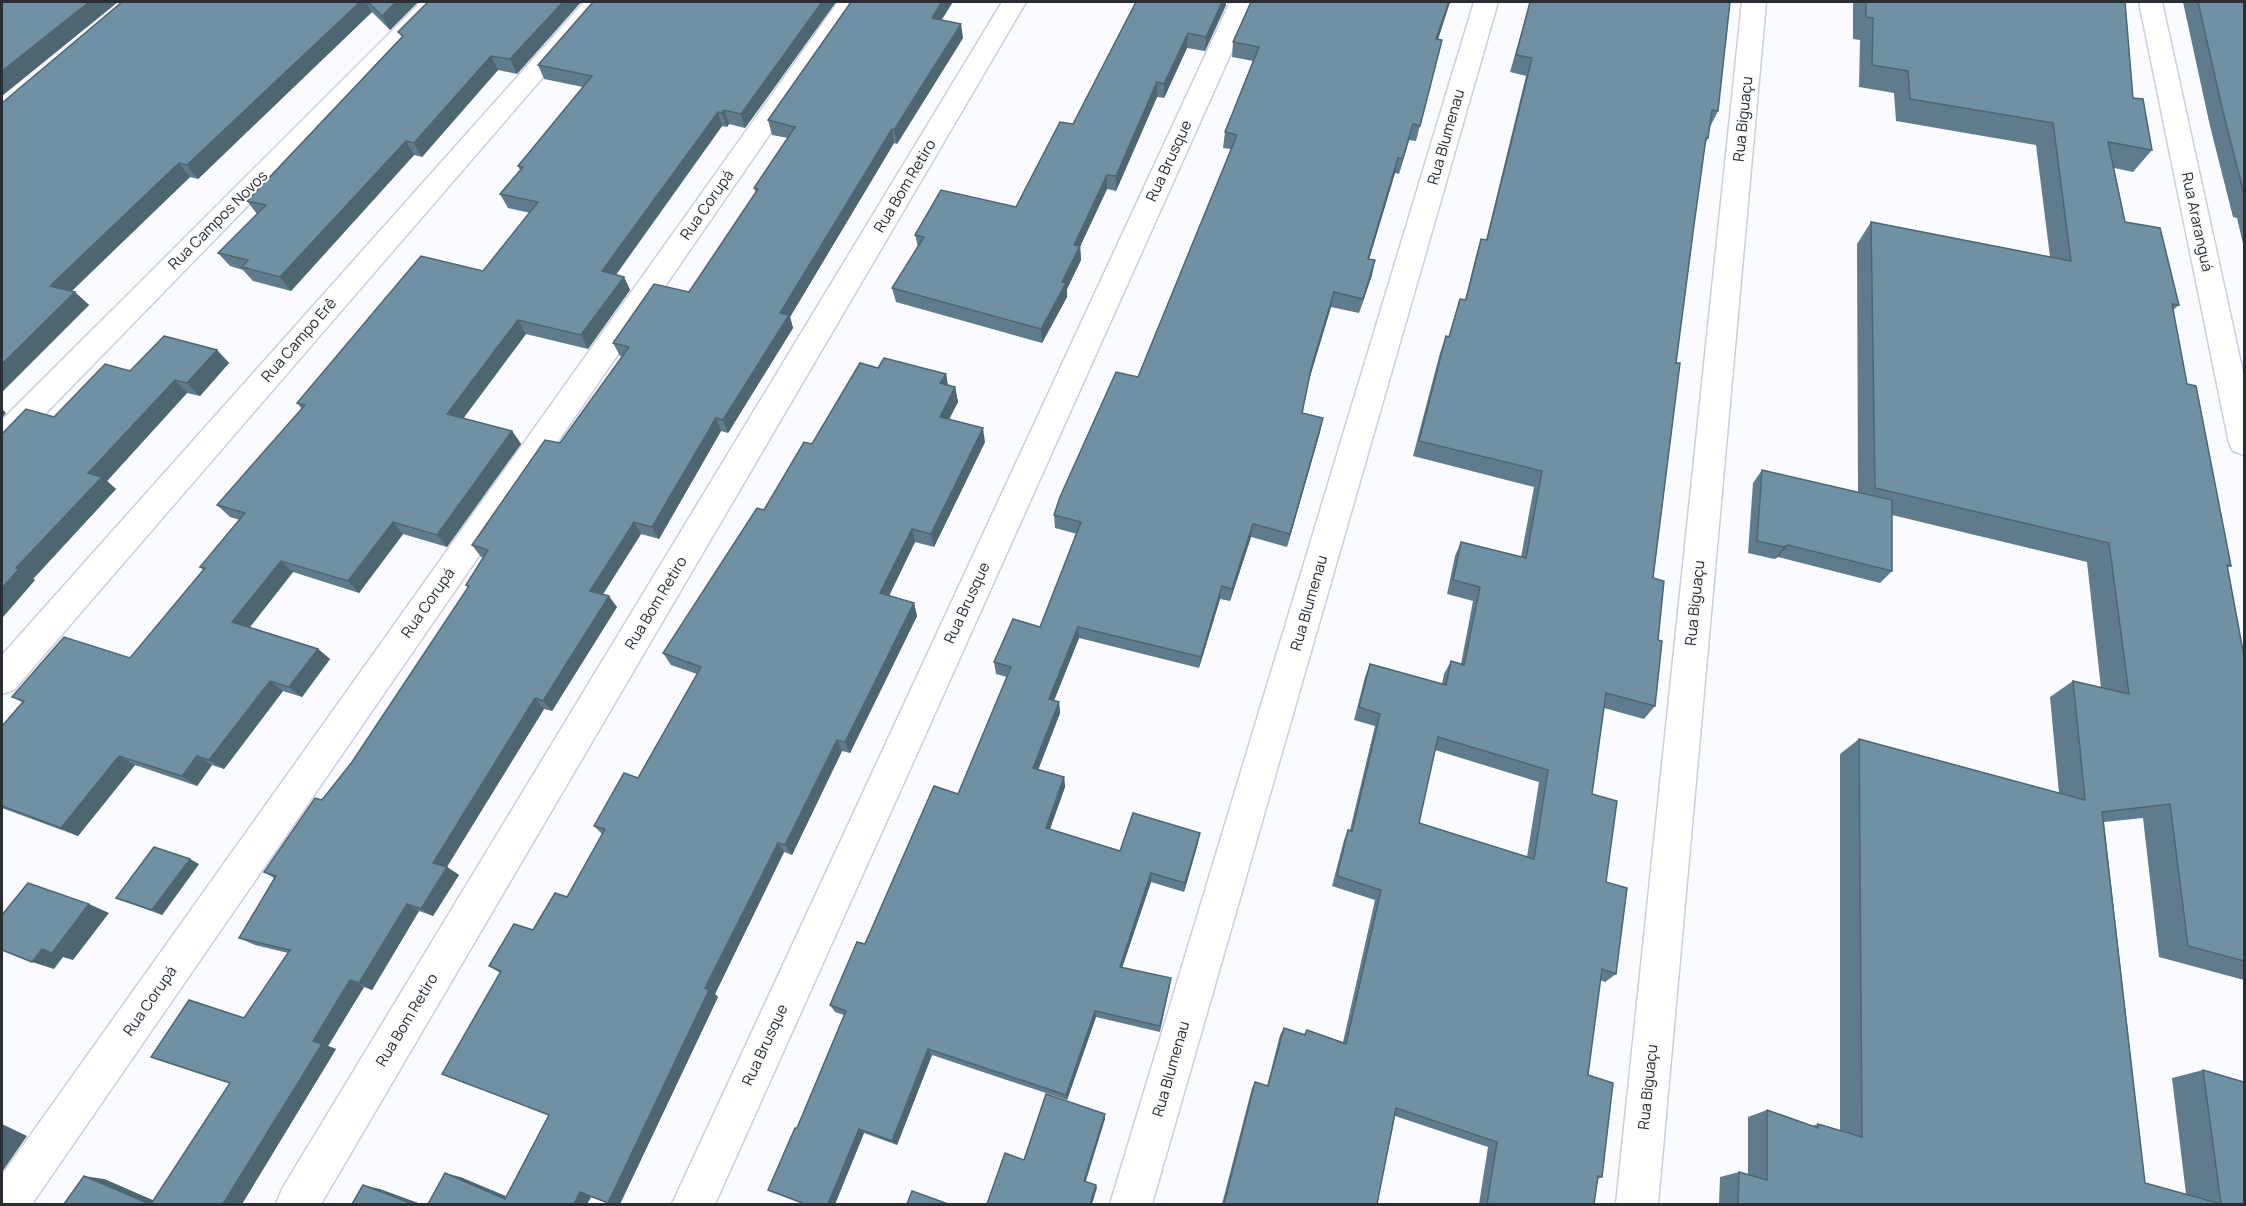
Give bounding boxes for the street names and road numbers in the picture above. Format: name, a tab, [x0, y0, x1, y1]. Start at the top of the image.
street label: Rua Biguaçu	[1728, 75, 1757, 163]
street label: Rua Blumenau	[1422, 87, 1469, 187]
street label: Rua Brusque	[1141, 116, 1197, 205]
street label: Rua Bom Retiro	[868, 135, 941, 236]
street label: Rua Campos Novos	[163, 165, 272, 274]
street label: Rua Corupá	[675, 166, 738, 244]
street label: Rua Araranguá	[2177, 170, 2218, 274]
street label: Rua Campo Erê	[256, 293, 341, 386]
street label: Rua Bom Retiro	[619, 552, 692, 653]
street label: Rua Blumenau	[1285, 553, 1332, 653]
street label: Rua Brusque	[939, 558, 995, 647]
street label: Rua Biguaçu	[1680, 559, 1709, 647]
street label: Rua Corupá	[396, 564, 459, 642]
street label: Rua Corupá	[118, 962, 181, 1040]
street label: Rua Bom Retiro	[370, 969, 443, 1070]
street label: Rua Brusque	[737, 1000, 793, 1089]
street label: Rua Blumenau	[1147, 1019, 1194, 1119]
street label: Rua Biguaçu	[1633, 1043, 1662, 1131]

